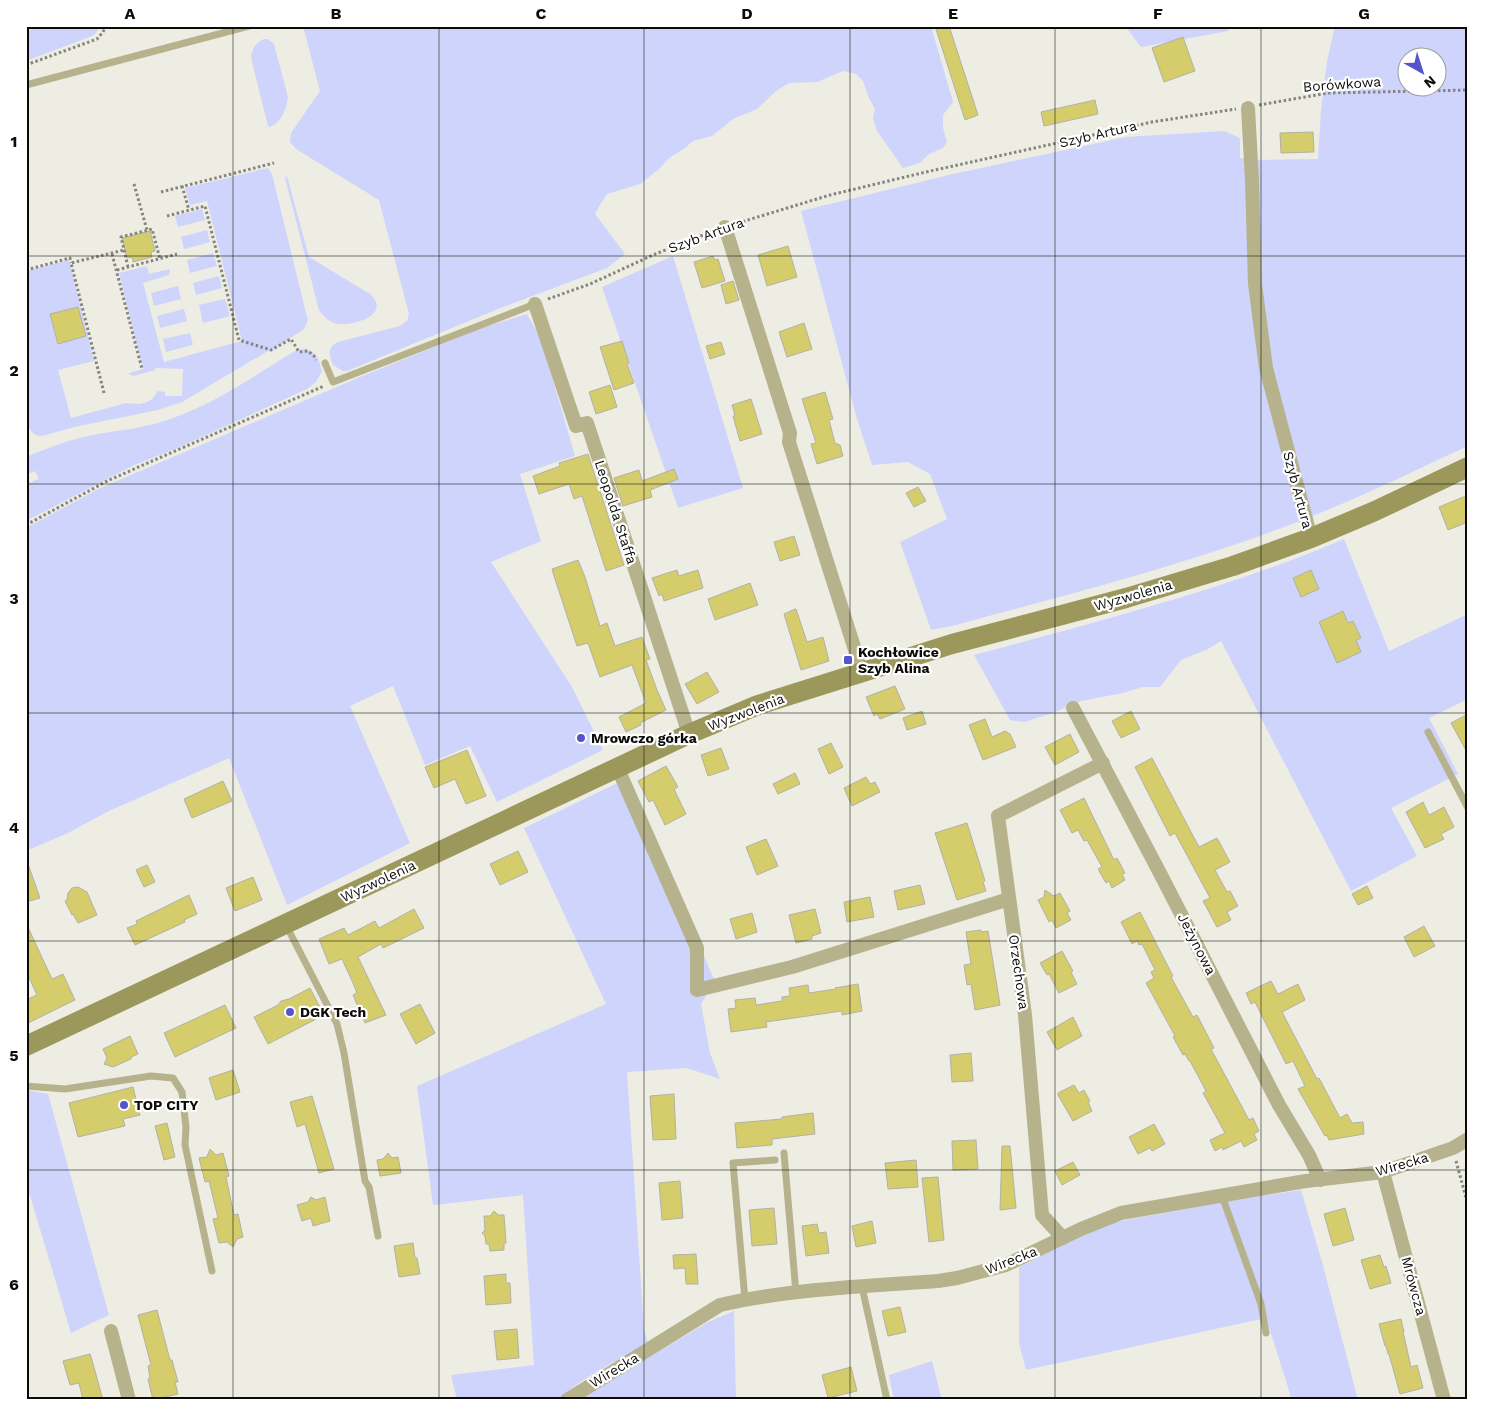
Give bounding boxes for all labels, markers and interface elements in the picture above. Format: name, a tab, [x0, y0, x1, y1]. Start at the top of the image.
text: A	[125, 4, 136, 23]
text: B	[331, 4, 342, 23]
text: C	[536, 4, 547, 23]
text: D	[741, 4, 753, 23]
text: E	[948, 4, 958, 23]
text: F	[1153, 4, 1163, 23]
text: G	[1358, 4, 1370, 23]
north arrow	[1396, 48, 1446, 98]
street label: Borówkowa	[1302, 73, 1382, 95]
text: N	[1421, 73, 1439, 92]
street label: Szyb Artura	[1058, 117, 1138, 151]
text: 1	[11, 132, 17, 151]
street label: Szyb Artura	[666, 214, 746, 256]
text: 2	[9, 361, 19, 380]
street label: Szyb Artura	[1280, 450, 1316, 530]
street label: Leopolda Staffa	[592, 458, 640, 566]
street label: Wyzwolenia	[1092, 576, 1174, 614]
text: 3	[9, 589, 19, 608]
place label: Kochłowice Szyb Alina	[858, 644, 939, 676]
marker: Kochłowice Szyb Alina	[842, 654, 854, 666]
street label: Wyzwolenia	[705, 690, 787, 734]
place label: Mrowczo górka	[591, 730, 698, 746]
marker: Mrowczo górka	[575, 732, 587, 744]
text: 4	[9, 818, 19, 837]
street label: Wyzwolenia	[338, 857, 418, 905]
street label: Jeżynowa	[1175, 911, 1219, 978]
street label: Orzechowa	[1006, 933, 1032, 1011]
place label: DGK Tech	[300, 1004, 366, 1020]
marker: DGK Tech	[284, 1006, 296, 1018]
text: 5	[9, 1046, 19, 1065]
place label: TOP CITY	[134, 1097, 199, 1113]
marker: TOP CITY	[118, 1099, 130, 1111]
street label: Wirecka	[1374, 1149, 1430, 1179]
street label: Wirecka	[983, 1243, 1039, 1277]
street label: Mrówcza	[1398, 1255, 1430, 1317]
text: 6	[9, 1275, 19, 1294]
street label: Wirecka	[587, 1349, 641, 1391]

